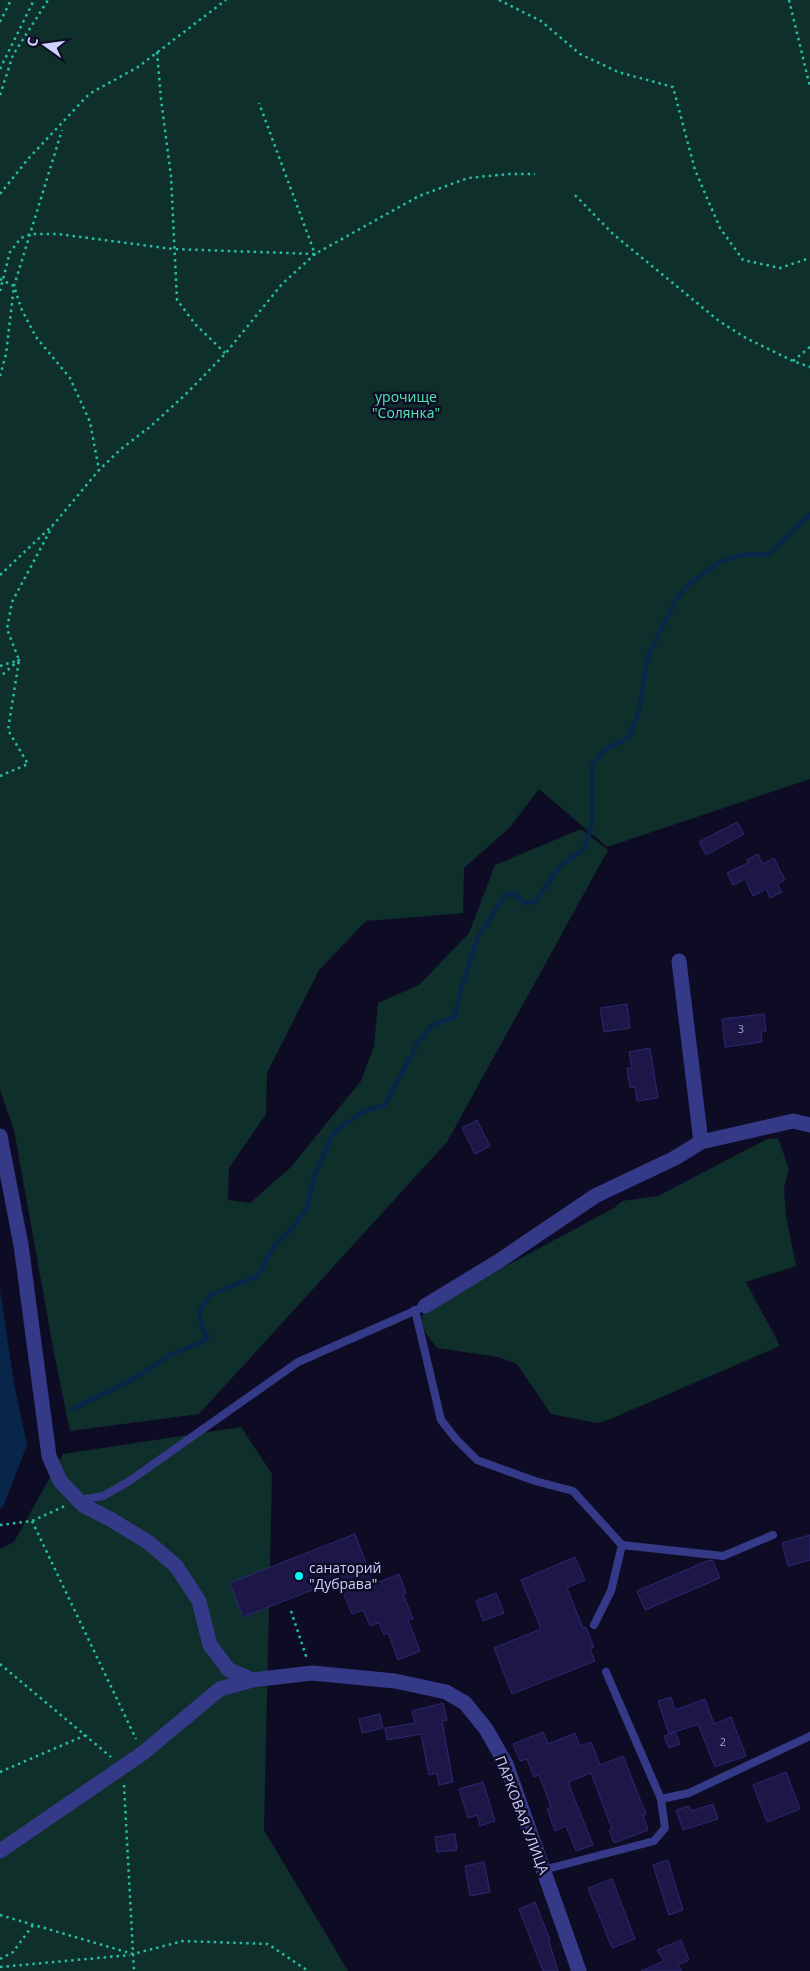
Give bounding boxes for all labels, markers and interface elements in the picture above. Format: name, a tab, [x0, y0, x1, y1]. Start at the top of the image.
north arrow	[20, 20, 70, 70]
text: С	[22, 35, 42, 48]
park label: урочище "Солянка"	[372, 387, 440, 422]
house number: 3	[738, 1021, 744, 1036]
place label: санаторий "Дубрава"	[309, 1558, 382, 1593]
marker: санаторий "Дубрава"	[293, 1570, 305, 1582]
house number: 2	[720, 1734, 726, 1749]
street label: ПАРКОВАЯ УЛИЦА	[491, 1753, 554, 1877]

